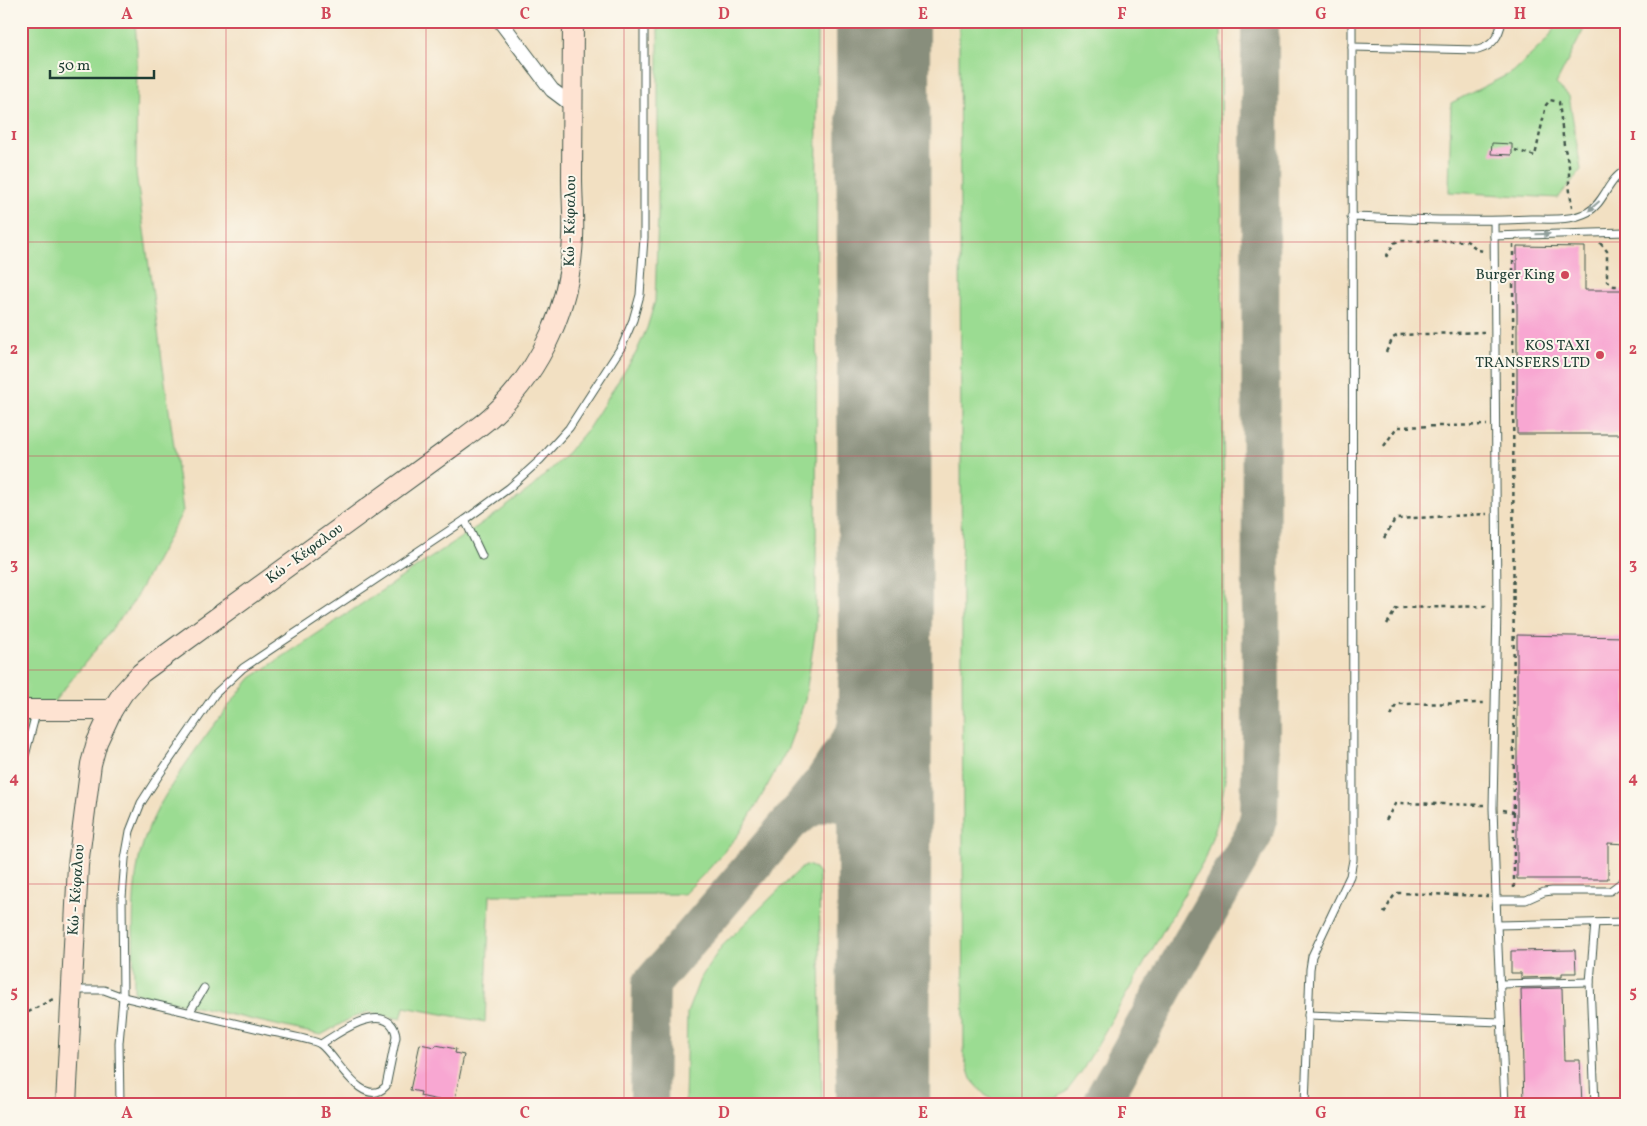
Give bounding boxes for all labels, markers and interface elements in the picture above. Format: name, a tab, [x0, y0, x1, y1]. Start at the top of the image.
text: A	[121, 4, 133, 26]
text: B	[321, 4, 332, 26]
text: C	[520, 4, 530, 26]
text: D	[718, 4, 730, 26]
text: E	[918, 4, 928, 26]
text: F	[1117, 4, 1127, 26]
text: G	[1315, 4, 1327, 26]
text: H	[1514, 4, 1526, 26]
scale bar	[50, 48, 154, 80]
text: 50 m	[58, 56, 90, 77]
text: 1	[11, 125, 17, 147]
text: 1	[1630, 125, 1636, 147]
street label: Κώ - Κέφαλου	[560, 175, 582, 267]
one-way arrow	[1589, 200, 1601, 212]
one-way arrow	[1535, 230, 1551, 238]
place label: Burger King	[1476, 265, 1555, 286]
marker: Burger King	[1559, 269, 1571, 281]
place label: KOS TAXI TRANSFERS LTD	[1475, 336, 1590, 374]
text: 2	[10, 339, 18, 361]
text: 2	[1629, 339, 1637, 361]
marker: KOS TAXI TRANSFERS LTD	[1594, 349, 1606, 361]
street label: Κώ - Κέφαλου	[262, 519, 348, 589]
text: 3	[10, 554, 18, 576]
text: 3	[1629, 554, 1637, 576]
text: 4	[9, 768, 19, 790]
text: 4	[1628, 768, 1638, 790]
street label: Κώ - Κέφαλου	[63, 844, 91, 936]
text: 5	[10, 982, 18, 1004]
text: 5	[1629, 982, 1637, 1004]
text: A	[121, 1103, 133, 1125]
text: B	[321, 1103, 332, 1125]
text: C	[520, 1103, 530, 1125]
text: D	[718, 1103, 730, 1125]
text: E	[918, 1103, 928, 1125]
text: F	[1117, 1103, 1127, 1125]
text: G	[1315, 1103, 1327, 1125]
text: H	[1514, 1103, 1526, 1125]

